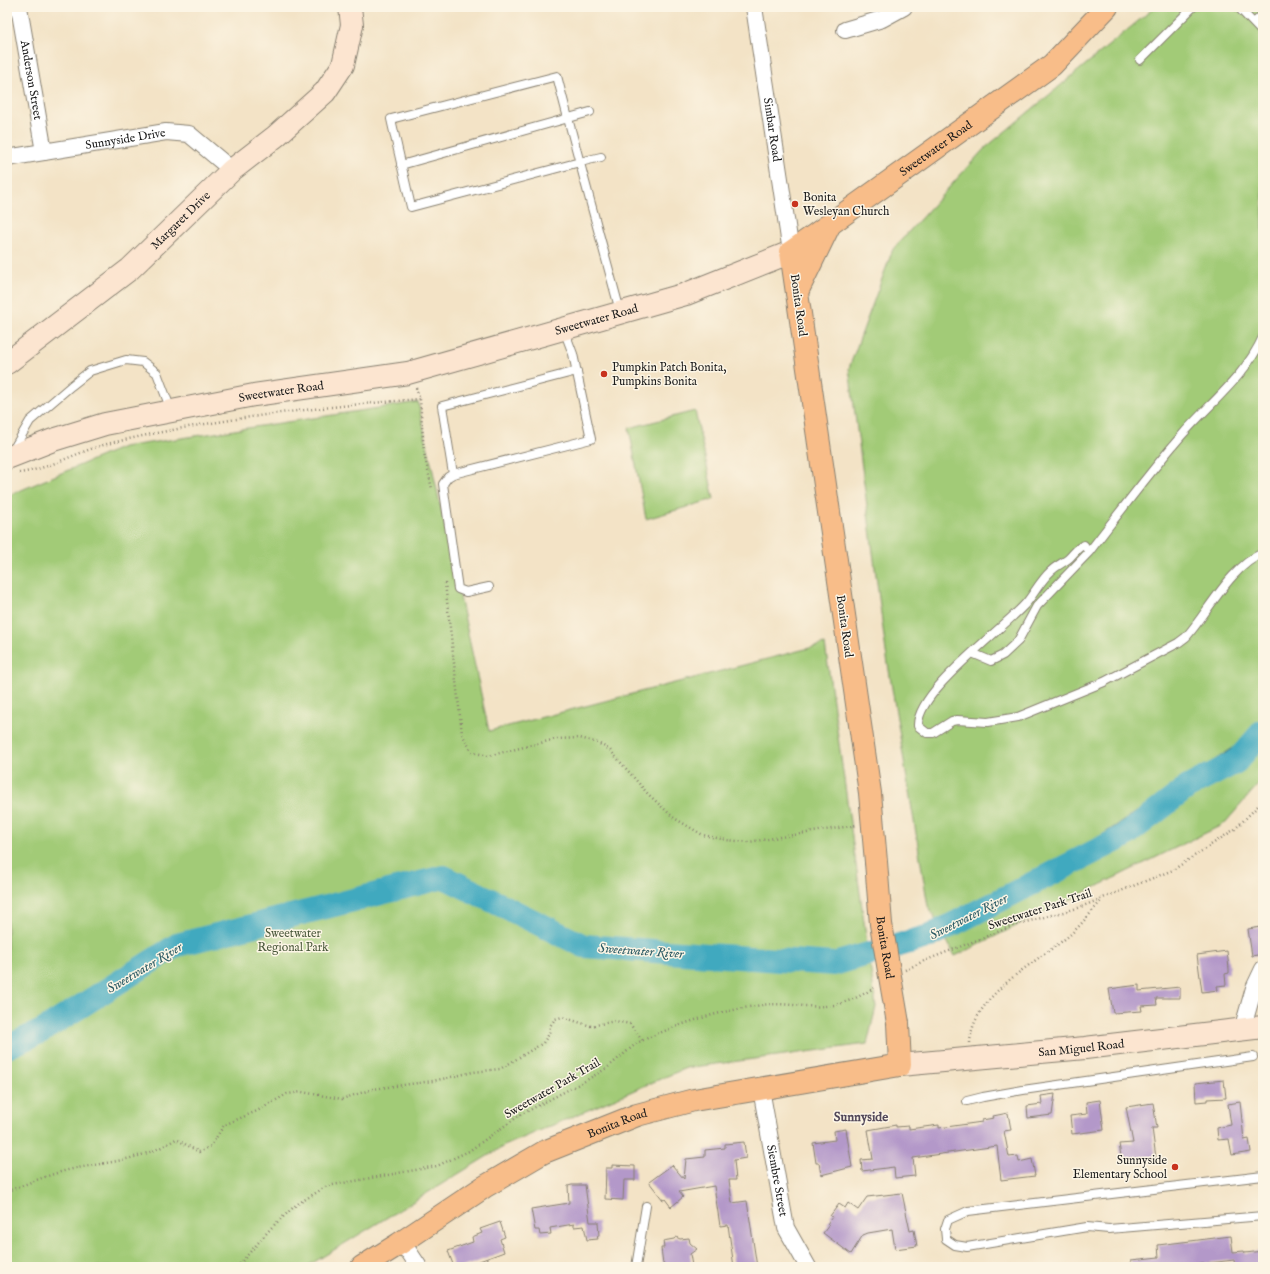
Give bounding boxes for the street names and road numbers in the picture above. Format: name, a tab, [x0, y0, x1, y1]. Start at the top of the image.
street label: Anderson Street	[17, 38, 45, 121]
street label: Simbar Road	[760, 97, 784, 163]
street label: Sweetwater Road	[897, 117, 976, 180]
street label: Sunnyside Drive	[84, 125, 167, 153]
street label: Margaret Drive	[148, 188, 214, 253]
street label: Bonita Road	[787, 273, 810, 338]
street label: Sweetwater Road	[553, 301, 640, 339]
street label: Sweetwater Road	[237, 378, 325, 406]
street label: Bonita Road	[833, 594, 856, 659]
street label: Sweetwater Park Trail	[986, 885, 1095, 933]
street label: Bonita Road	[872, 916, 897, 980]
street label: San Miguel Road	[1038, 1036, 1126, 1060]
street label: Sweetwater Park Trail	[502, 1055, 603, 1122]
street label: Bonita Road	[585, 1106, 649, 1142]
street label: Siembre Street	[763, 1143, 791, 1218]

